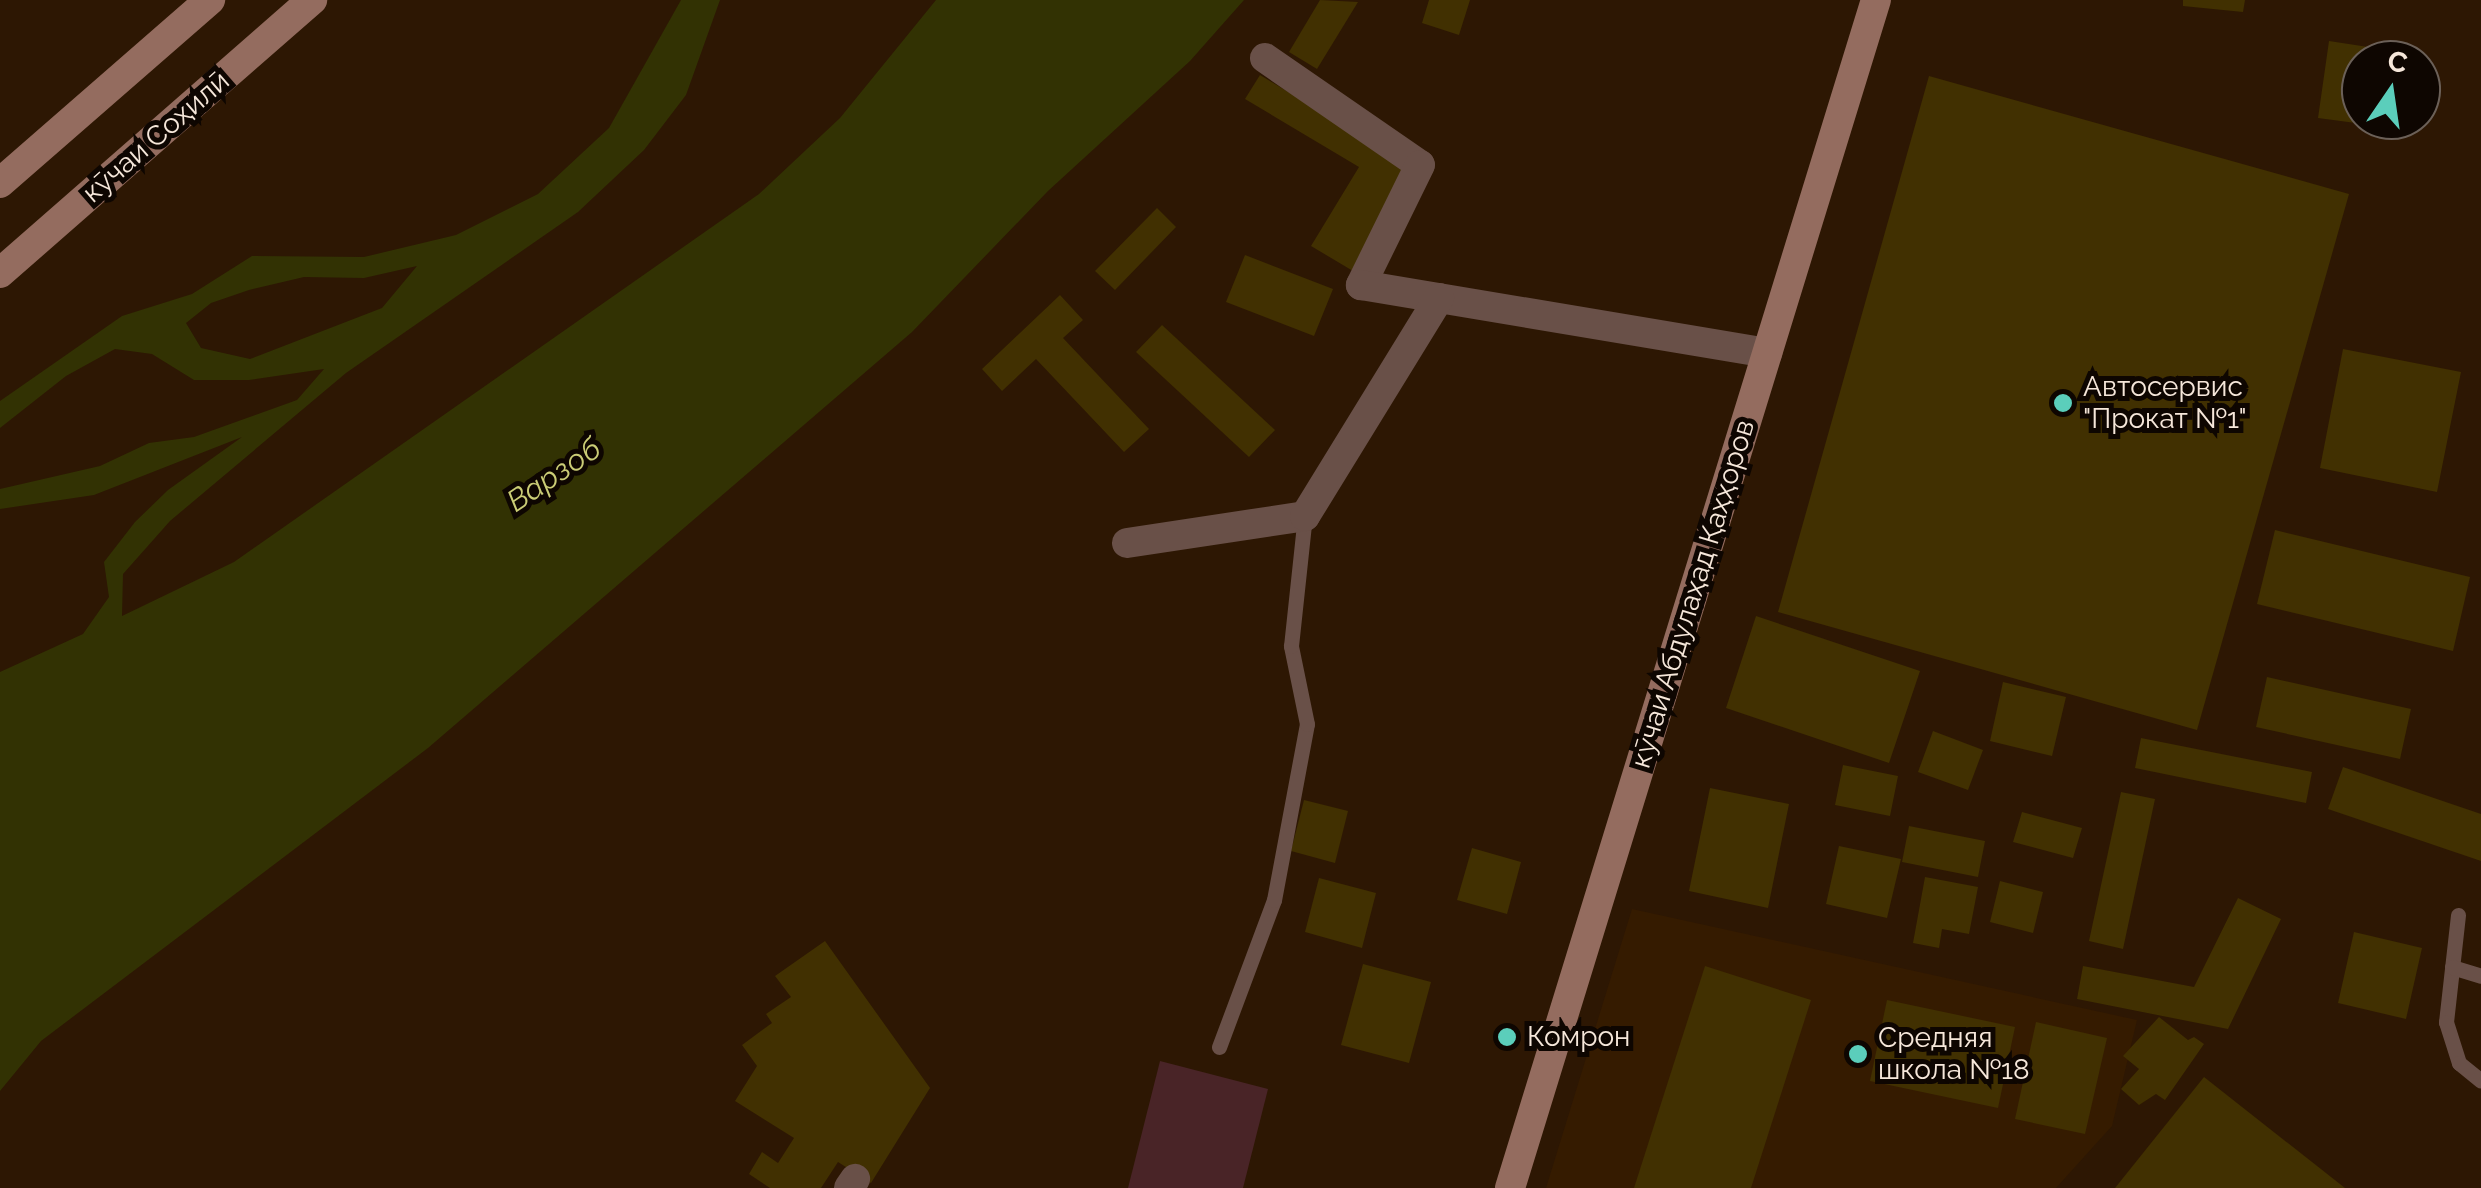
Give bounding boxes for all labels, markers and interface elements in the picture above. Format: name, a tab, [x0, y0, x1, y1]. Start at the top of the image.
north arrow	[2341, 40, 2441, 140]
text: С	[2384, 44, 2410, 80]
street label: кӯчаи Соҳилӣ	[76, 64, 236, 210]
place label: Автосервис "Прокат №1"	[2083, 370, 2247, 436]
marker: Автосервис "Прокат №1"	[2052, 392, 2074, 414]
street label: кӯчаи Абдулаҳад Қаҳҳоров	[1624, 416, 1762, 772]
water label: Варзоб	[500, 431, 608, 519]
place label: Комрон	[1527, 1020, 1630, 1054]
place label: Средняя школа №18	[1878, 1021, 2030, 1087]
marker: Комрон	[1496, 1026, 1518, 1048]
marker: Средняя школа №18	[1847, 1043, 1869, 1065]

